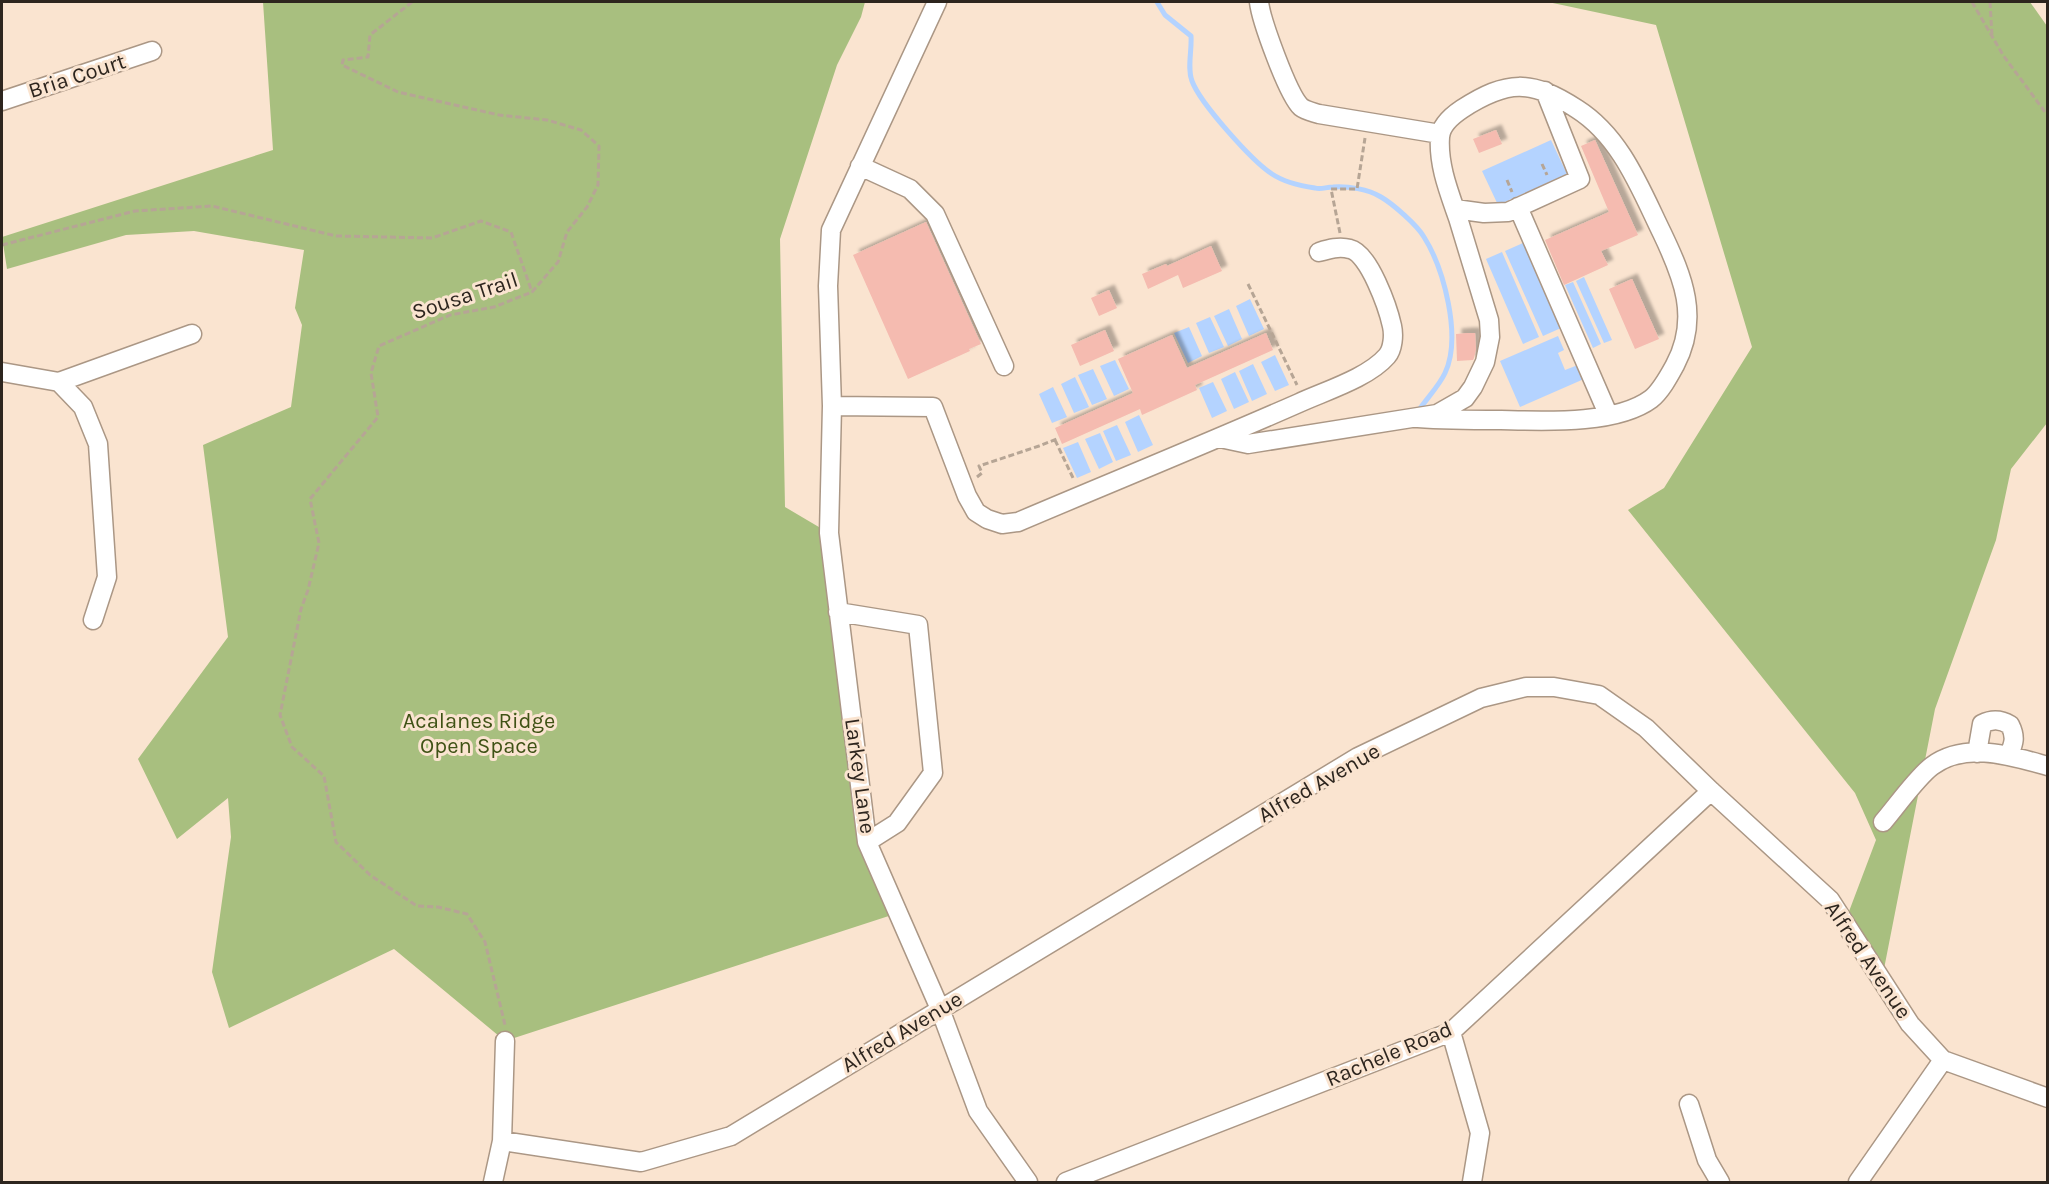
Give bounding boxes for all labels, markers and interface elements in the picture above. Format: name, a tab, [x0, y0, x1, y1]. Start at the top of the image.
street label: Bria Court	[25, 48, 129, 104]
street label: Sousa Trail	[409, 267, 521, 325]
park label: Acalanes Ridge Open Space	[403, 708, 555, 759]
street label: Larkey Lane	[839, 717, 881, 835]
street label: Alfred Avenue	[1254, 738, 1384, 828]
street label: Alfred Avenue	[1819, 896, 1917, 1024]
street label: Alfred Avenue	[837, 986, 967, 1078]
street label: Rachele Road	[1322, 1016, 1456, 1092]

